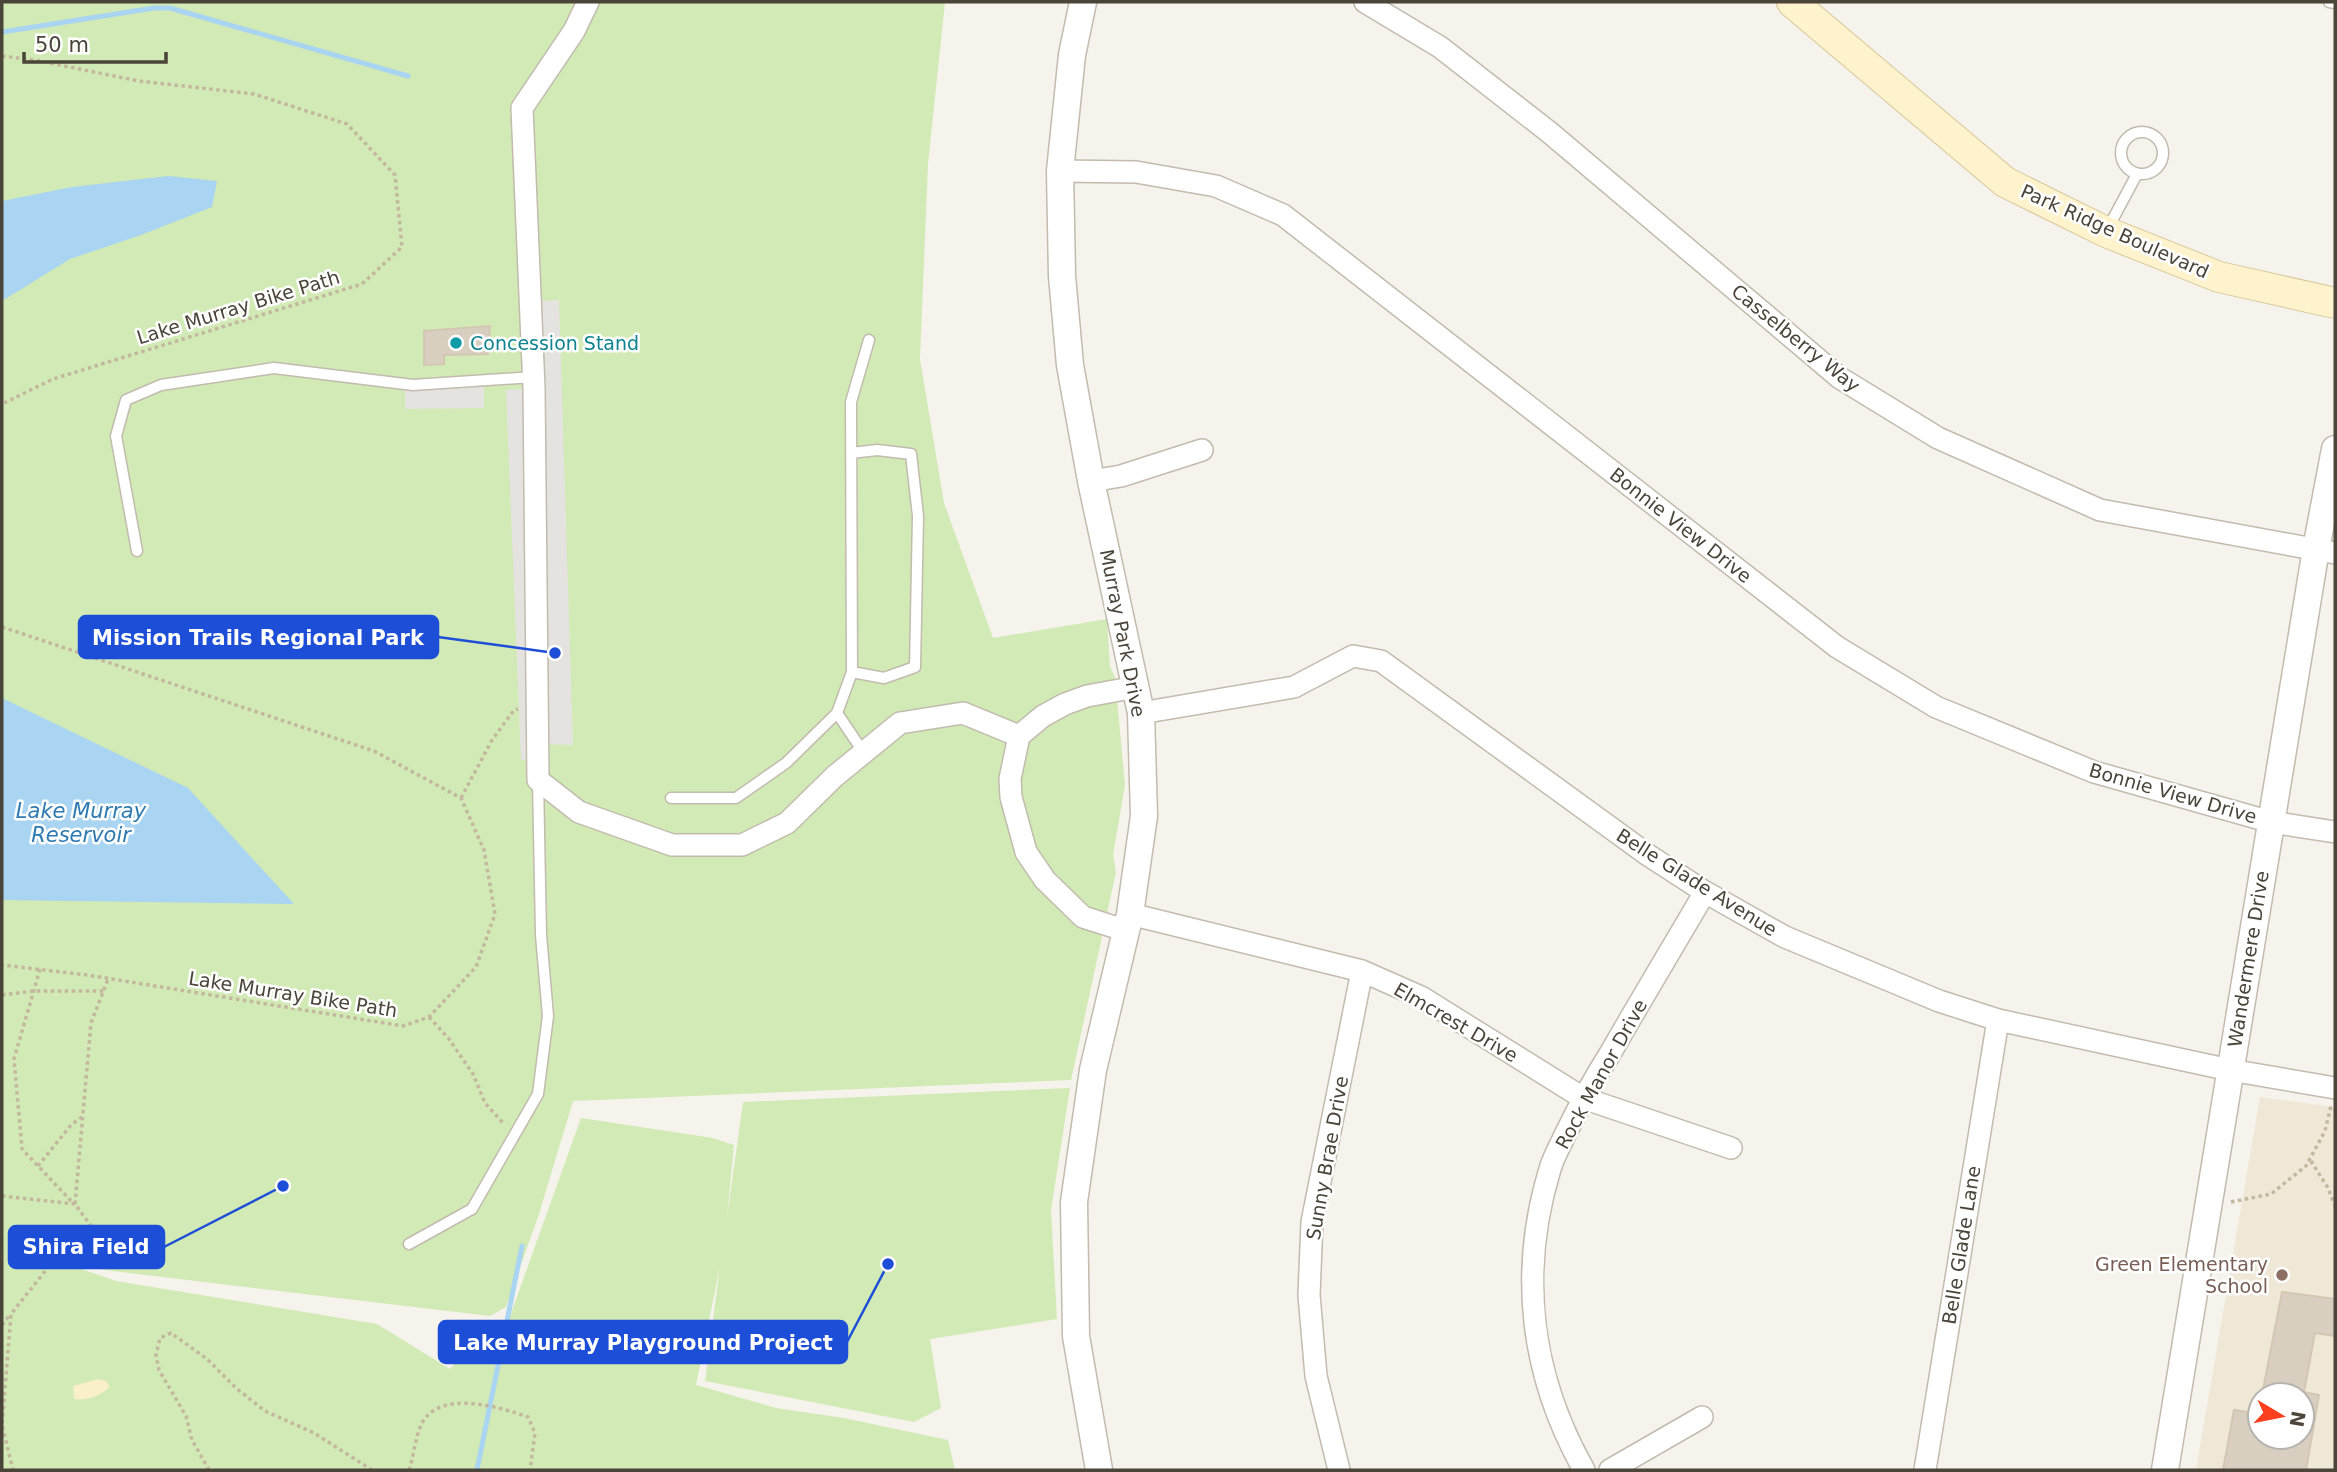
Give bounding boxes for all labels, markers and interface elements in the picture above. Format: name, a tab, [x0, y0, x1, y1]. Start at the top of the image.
scale bar	[24, 21, 166, 65]
text: 50 m	[35, 33, 89, 57]
street label: Park Ridge Boulevard	[2018, 180, 2212, 282]
street label: Lake Murray Bike Path	[134, 266, 342, 348]
street label: Casselberry Way	[1728, 280, 1864, 396]
place label: Concession Stand	[470, 332, 639, 354]
marker: Concession Stand	[448, 335, 464, 351]
street label: Bonnie View Drive	[1606, 463, 1756, 587]
street label: Murray Park Drive	[1096, 547, 1150, 719]
callout: Mission Trails Regional Park	[79, 616, 438, 658]
text: Mission Trails Regional Park	[92, 626, 425, 650]
street label: Bonnie View Drive	[2087, 759, 2259, 827]
water label: Lake Murray Reservoir	[16, 799, 147, 847]
street label: Belle Glade Avenue	[1613, 824, 1781, 940]
street label: Wandermere Drive	[2223, 869, 2273, 1049]
street label: Lake Murray Bike Path	[187, 967, 399, 1021]
street label: Elmcrest Drive	[1390, 978, 1522, 1066]
street label: Rock Manor Drive	[1551, 995, 1651, 1153]
street label: Sunny Brae Drive	[1302, 1074, 1352, 1242]
street label: Belle Glade Lane	[1938, 1164, 1984, 1326]
callout: Shira Field	[9, 1226, 164, 1268]
text: Shira Field	[22, 1235, 150, 1259]
place label: Green Elementary School	[2095, 1253, 2268, 1297]
marker: Green Elementary School	[2274, 1267, 2290, 1283]
callout: Lake Murray Playground Project	[439, 1321, 847, 1363]
text: Lake Murray Playground Project	[453, 1331, 833, 1355]
north arrow	[2246, 1381, 2316, 1451]
text: N	[2286, 1409, 2310, 1429]

